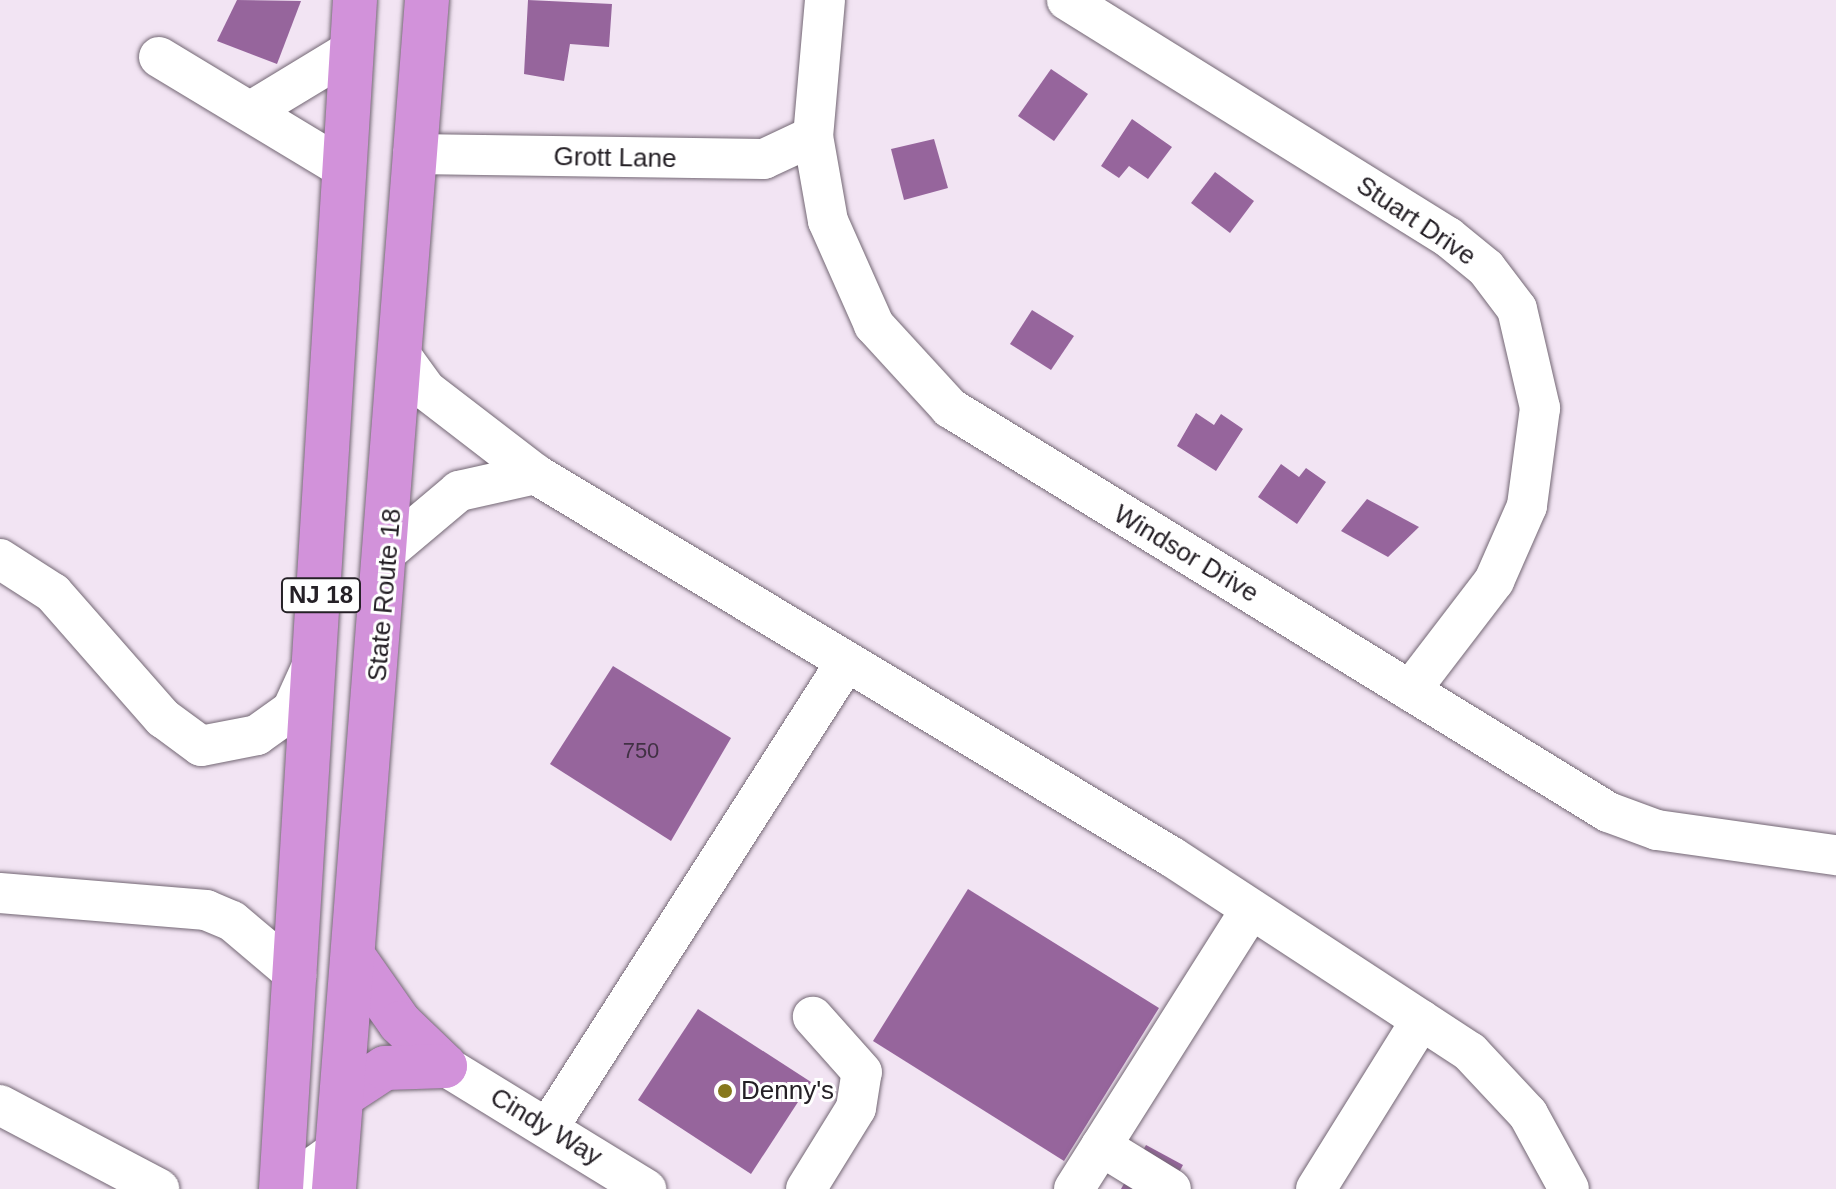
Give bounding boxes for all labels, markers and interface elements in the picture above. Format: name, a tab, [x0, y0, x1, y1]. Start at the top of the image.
street label: Grott Lane	[553, 141, 677, 175]
street label: Stuart Drive	[1350, 170, 1482, 272]
street label: Windsor Drive	[1108, 499, 1264, 609]
street label: State Route 18	[362, 507, 408, 683]
road number: NJ 18	[279, 575, 363, 615]
house number: 750	[623, 738, 659, 764]
place label: Denny's	[741, 1075, 834, 1107]
street label: Cindy Way	[485, 1082, 607, 1172]
marker: Denny's	[716, 1082, 734, 1100]

